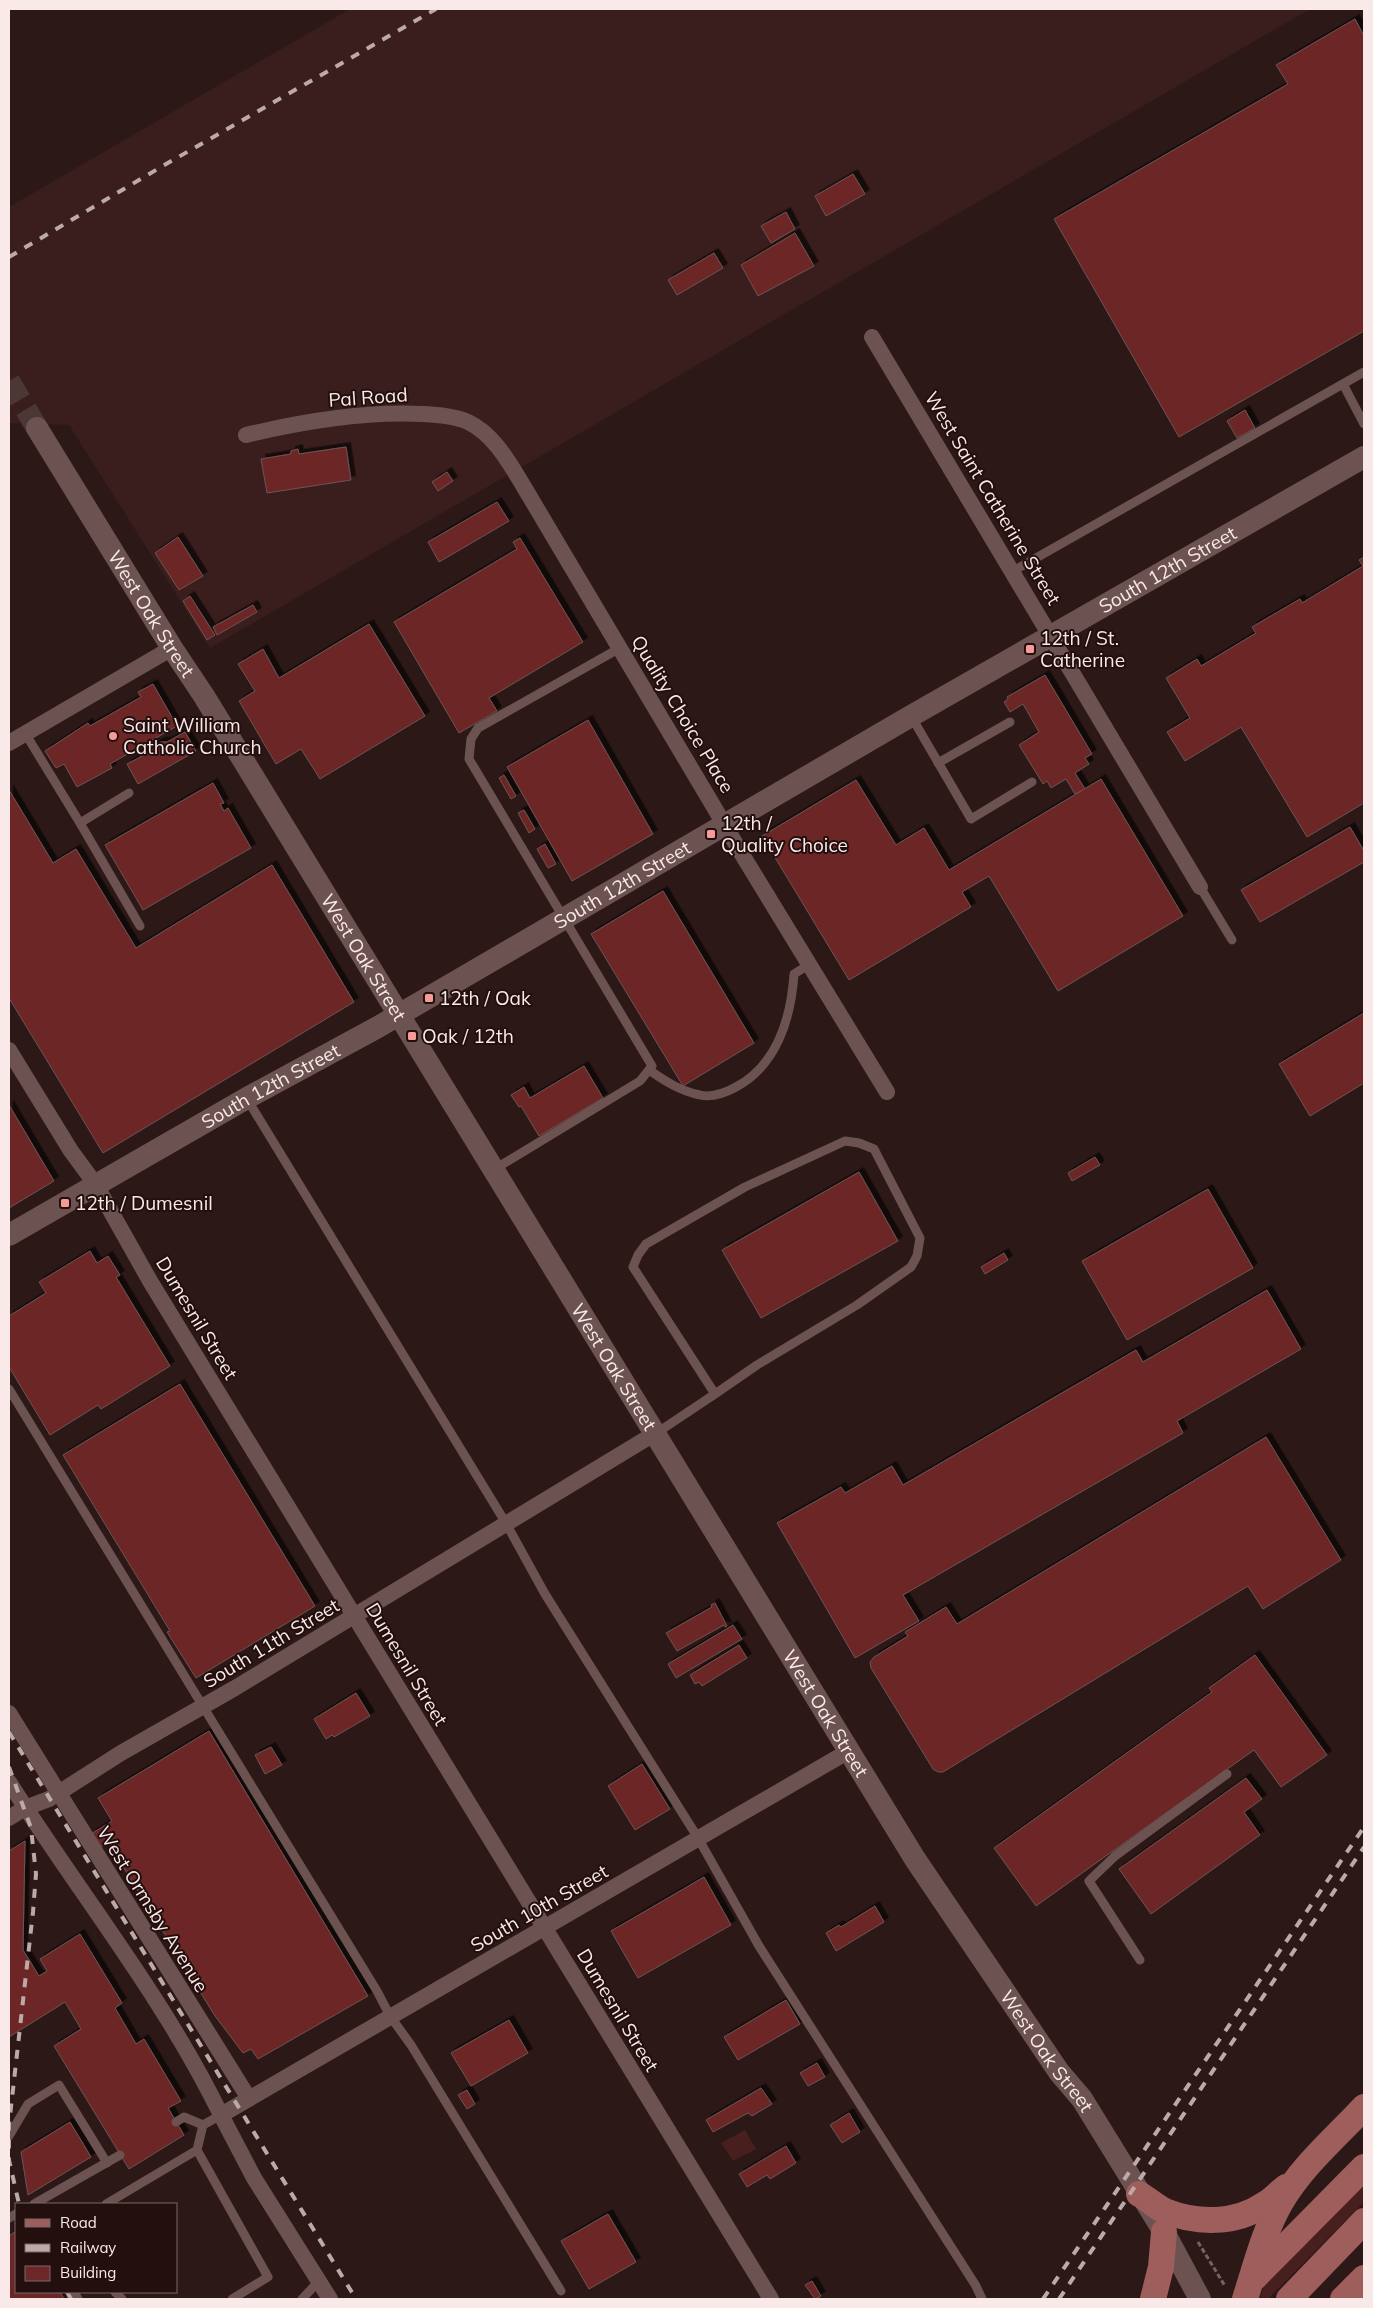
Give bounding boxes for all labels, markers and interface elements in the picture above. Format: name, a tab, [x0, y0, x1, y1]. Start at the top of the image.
street label: Pal Road	[328, 382, 408, 412]
street label: West Saint Catherine Street	[920, 387, 1066, 609]
street label: South 12th Street	[1094, 520, 1241, 618]
street label: West Oak Street	[103, 546, 200, 682]
place label: 12th / St. Catherine	[1040, 626, 1125, 672]
street label: Quality Choice Place	[626, 631, 740, 797]
marker: 12th / St. Catherine	[1024, 643, 1036, 655]
place label: Saint William Catholic Church	[123, 713, 262, 759]
marker: Saint William Catholic Church	[107, 730, 119, 742]
place label: 12th / Quality Choice	[721, 811, 848, 857]
marker: 12th / Quality Choice	[705, 828, 717, 840]
street label: South 12th Street	[549, 835, 695, 934]
street label: West Oak Street	[316, 889, 412, 1026]
place label: 12th / Oak	[439, 986, 531, 1010]
marker: 12th / Oak	[423, 992, 435, 1004]
place label: Oak / 12th	[422, 1024, 514, 1048]
marker: Oak / 12th	[406, 1030, 418, 1042]
street label: South 12th Street	[197, 1038, 344, 1134]
place label: 12th / Dumesnil	[75, 1191, 213, 1215]
marker: 12th / Dumesnil	[59, 1197, 71, 1209]
street label: Dumesnil Street	[151, 1252, 243, 1384]
street label: West Oak Street	[566, 1299, 662, 1435]
street label: South 11th Street	[199, 1593, 344, 1693]
street label: Dumesnil Street	[361, 1598, 453, 1730]
street label: West Oak Street	[778, 1645, 874, 1781]
street label: West Ormsby Avenue	[92, 1821, 214, 1997]
street label: South 10th Street	[466, 1859, 612, 1957]
street label: Dumesnil Street	[572, 1944, 664, 2076]
street label: West Oak Street	[995, 1985, 1099, 2117]
legend	[15, 2203, 178, 2293]
text: Road	[60, 2213, 97, 2232]
text: Railway	[60, 2238, 116, 2257]
text: Building	[60, 2263, 116, 2282]

